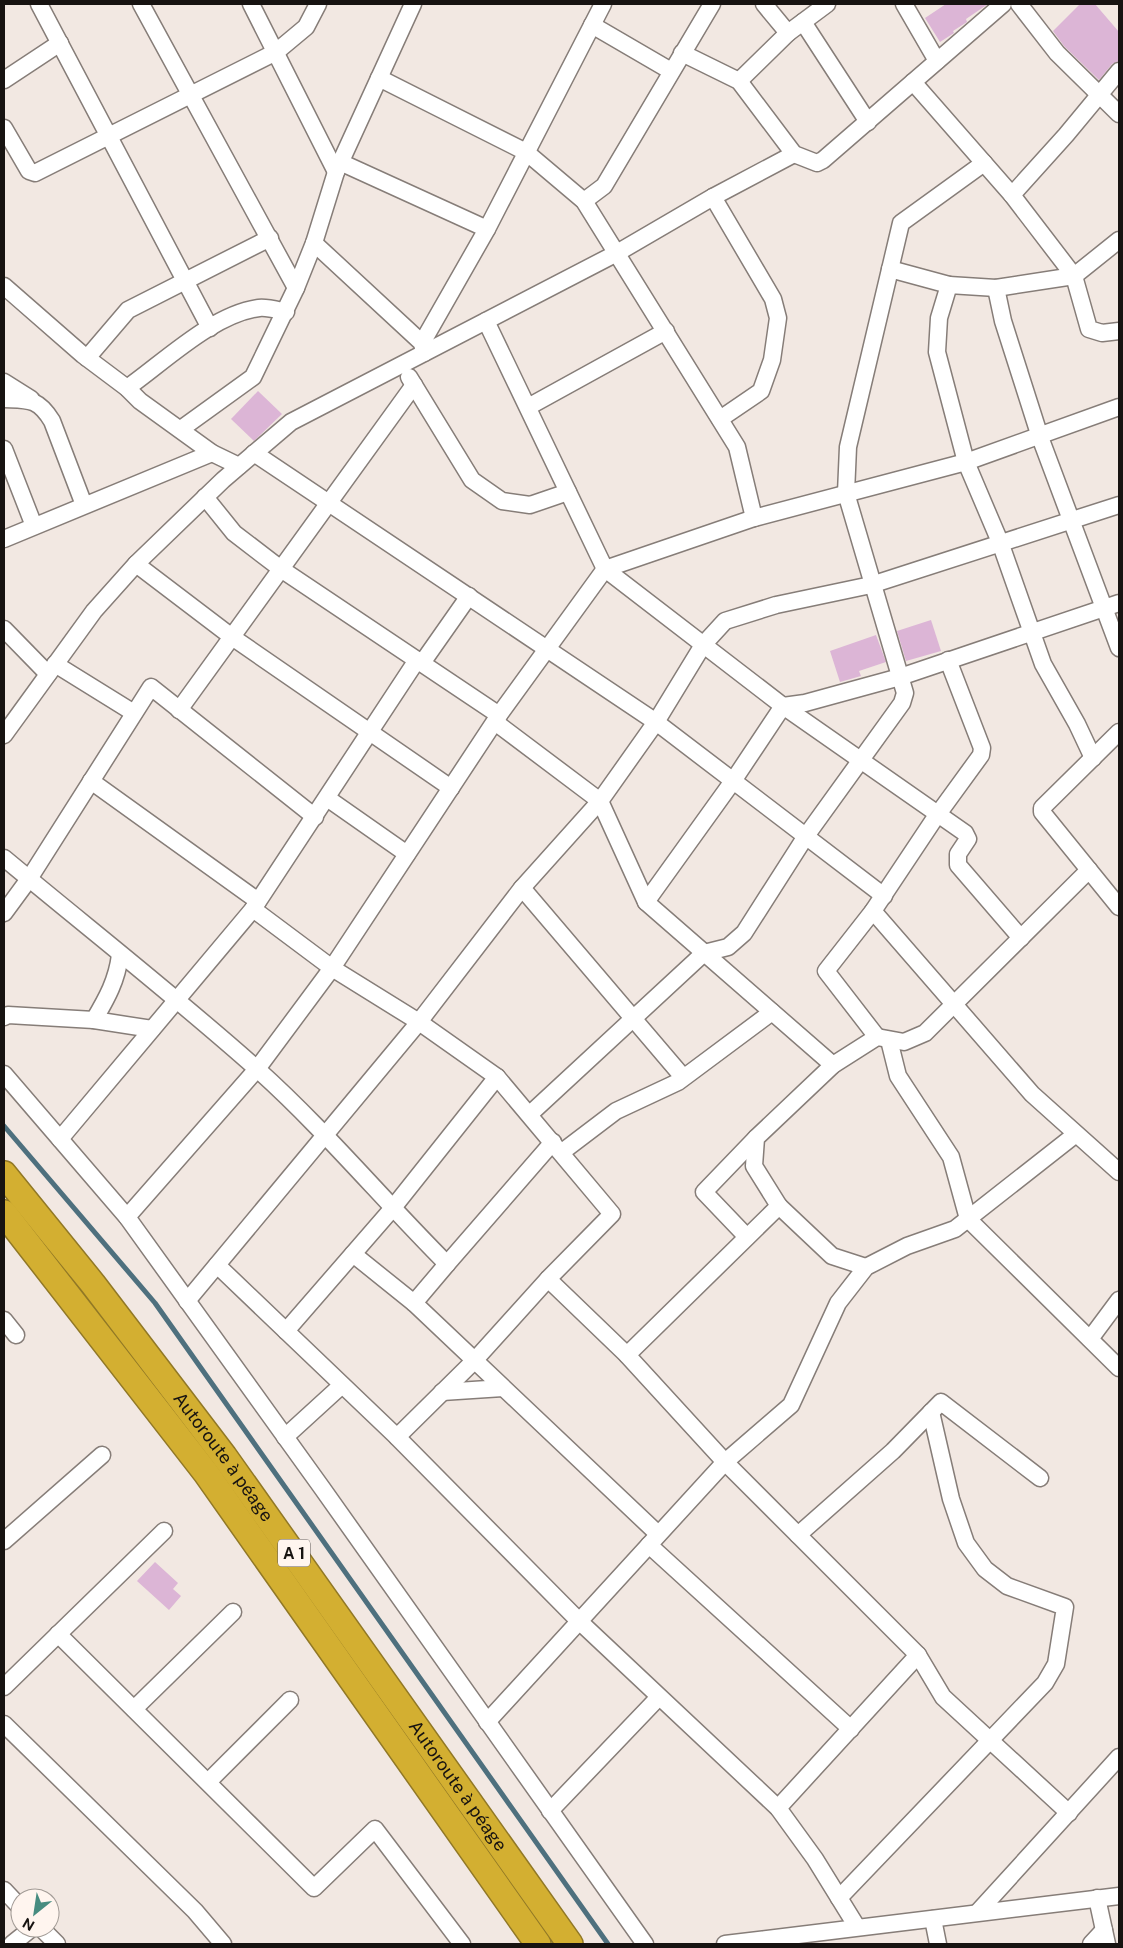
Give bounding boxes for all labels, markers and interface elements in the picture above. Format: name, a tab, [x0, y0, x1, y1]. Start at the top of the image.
street label: Autoroute à péage	[169, 1388, 278, 1525]
road number: A 1	[278, 1540, 310, 1566]
street label: Autoroute à péage	[405, 1716, 512, 1855]
north arrow	[10, 1888, 60, 1938]
text: N	[20, 1915, 37, 1934]

